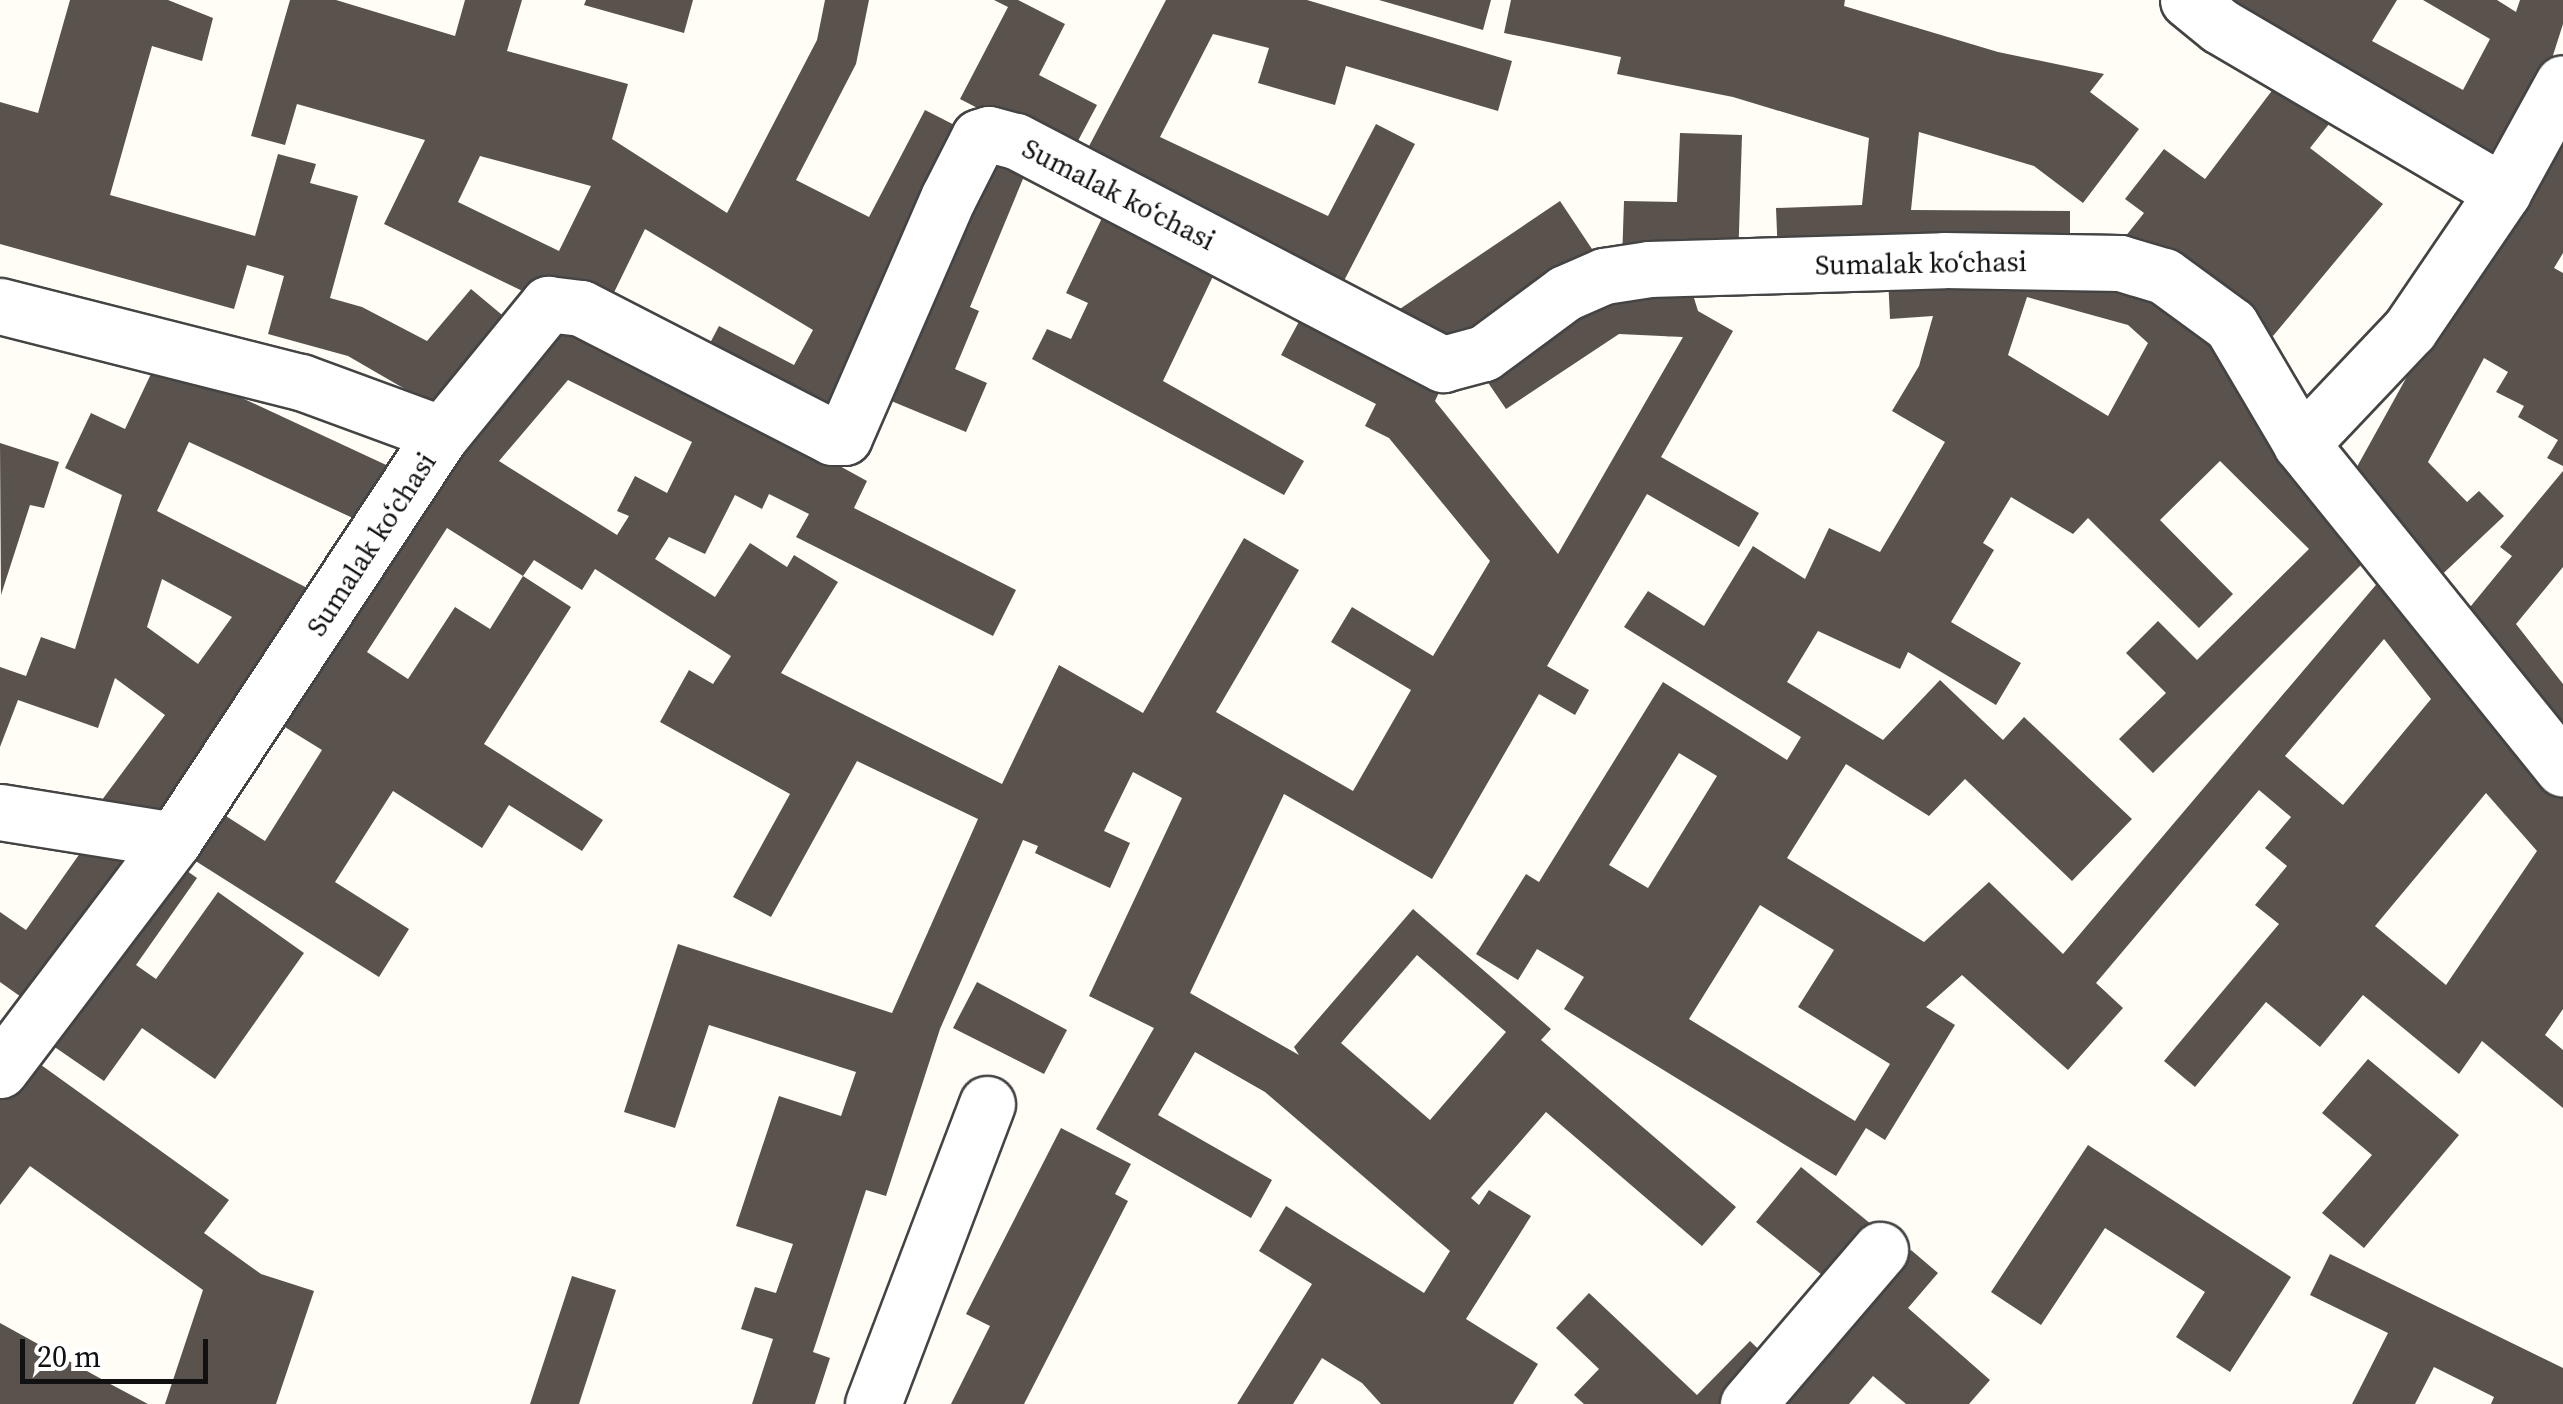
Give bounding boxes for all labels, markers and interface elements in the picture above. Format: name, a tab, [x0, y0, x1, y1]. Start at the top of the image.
street label: Sumalak koʻchasi	[1017, 131, 1221, 257]
street label: Sumalak koʻchasi	[1815, 244, 2027, 282]
street label: Sumalak koʻchasi	[299, 446, 443, 642]
scale bar	[25, 1319, 212, 1381]
text: 20 m	[37, 1336, 101, 1377]

